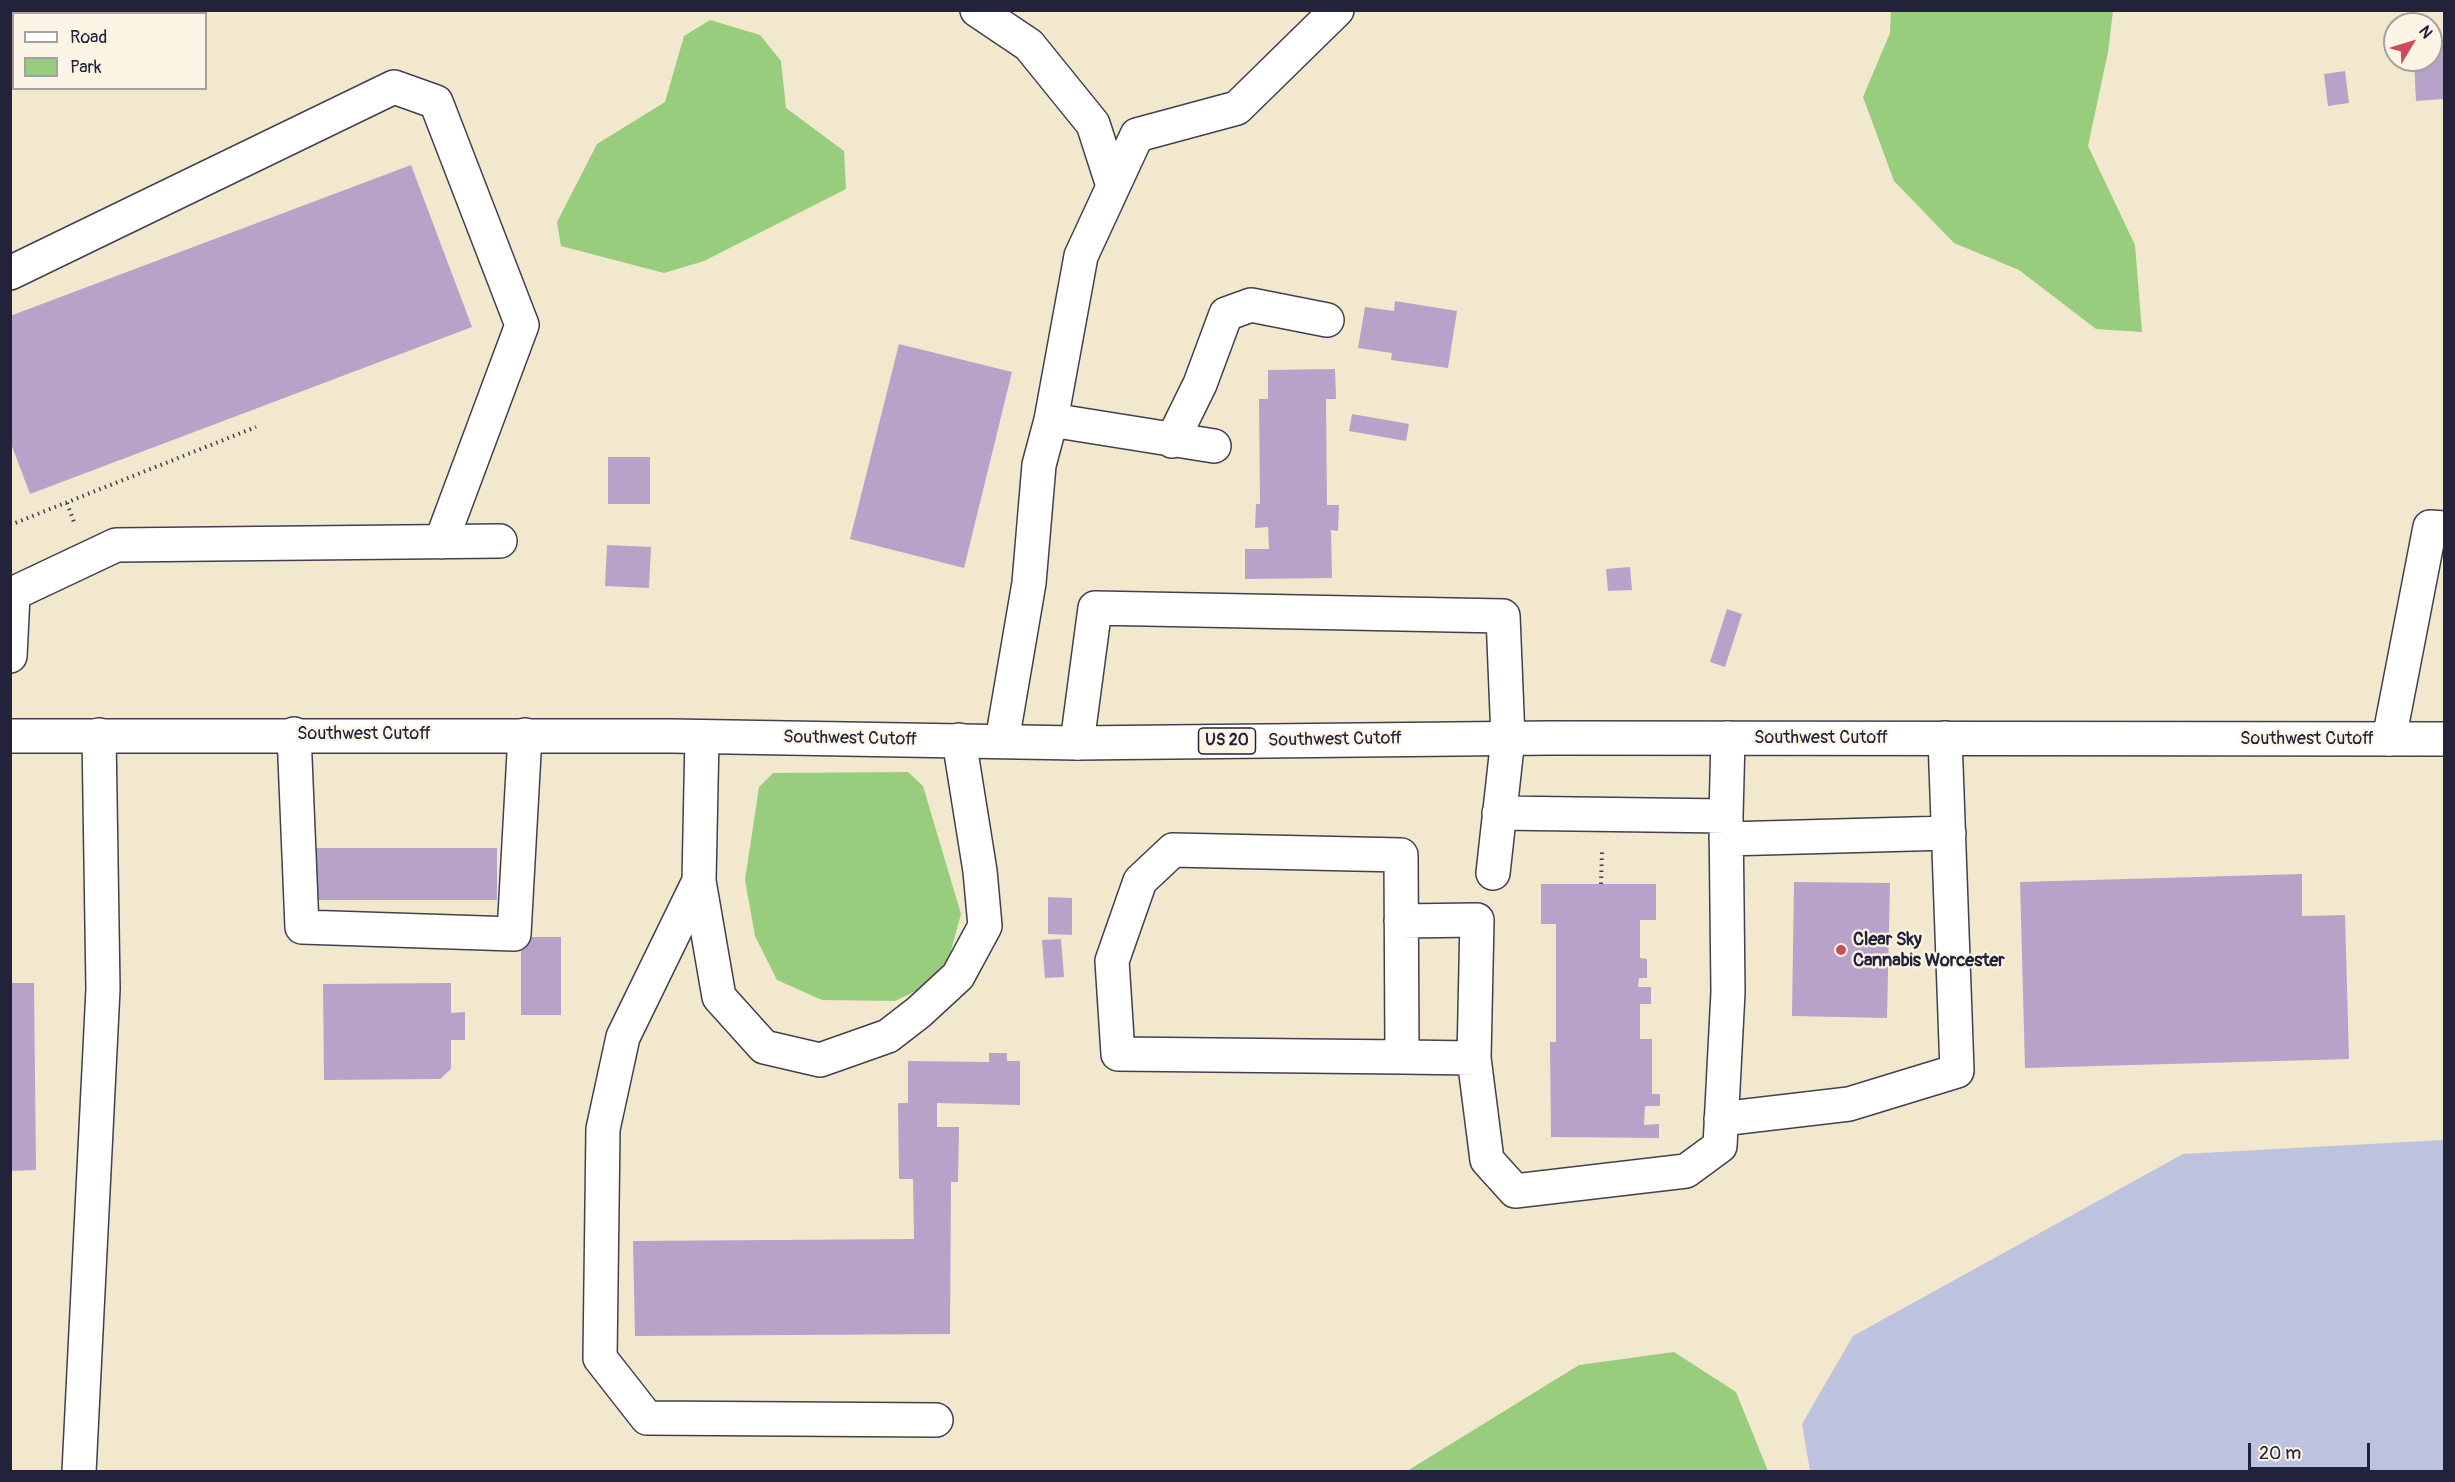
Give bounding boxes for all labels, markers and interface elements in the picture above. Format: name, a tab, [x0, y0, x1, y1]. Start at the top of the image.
legend	[12, 12, 207, 90]
north arrow	[2383, 12, 2443, 72]
text: N	[2414, 22, 2437, 43]
text: Road	[70, 26, 107, 49]
text: Park	[70, 56, 102, 79]
street label: Southwest Cutoff	[297, 723, 431, 745]
street label: Southwest Cutoff	[783, 727, 917, 751]
street label: Southwest Cutoff	[1754, 727, 1888, 749]
road number: US 20	[1198, 728, 1256, 754]
street label: Southwest Cutoff	[1268, 728, 1402, 752]
street label: Southwest Cutoff	[2240, 728, 2374, 750]
place label: Clear Sky Cannabis Worcester	[1853, 929, 2005, 972]
marker: Clear Sky Cannabis Worcester	[1834, 943, 1848, 957]
scale bar	[2251, 1431, 2372, 1469]
text: 20 m	[2259, 1442, 2301, 1465]

